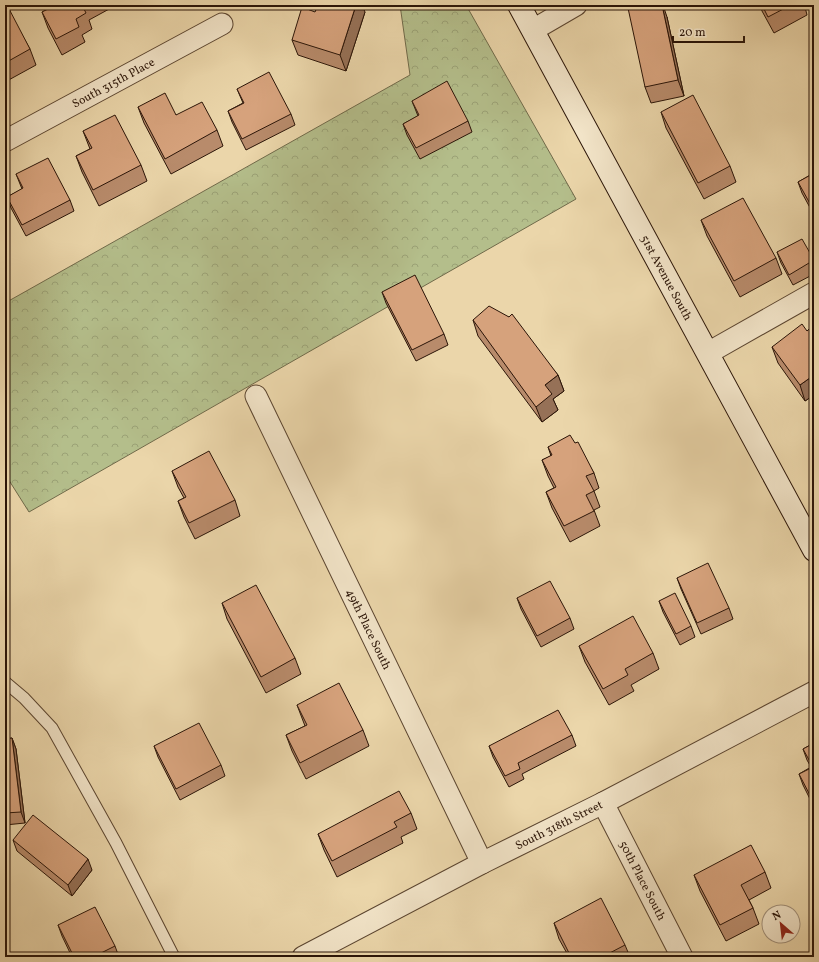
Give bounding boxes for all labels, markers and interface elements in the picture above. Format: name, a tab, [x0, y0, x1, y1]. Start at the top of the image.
scale bar	[673, 18, 744, 44]
text: 20 m	[679, 25, 706, 41]
street label: South 315th Place	[70, 55, 158, 112]
street label: 51st Avenue South	[636, 232, 695, 324]
street label: 49th Place South	[342, 586, 394, 673]
street label: South 318th Street	[513, 797, 606, 854]
street label: 50th Place South	[615, 838, 669, 924]
north arrow	[761, 904, 801, 944]
text: N	[770, 908, 784, 925]

